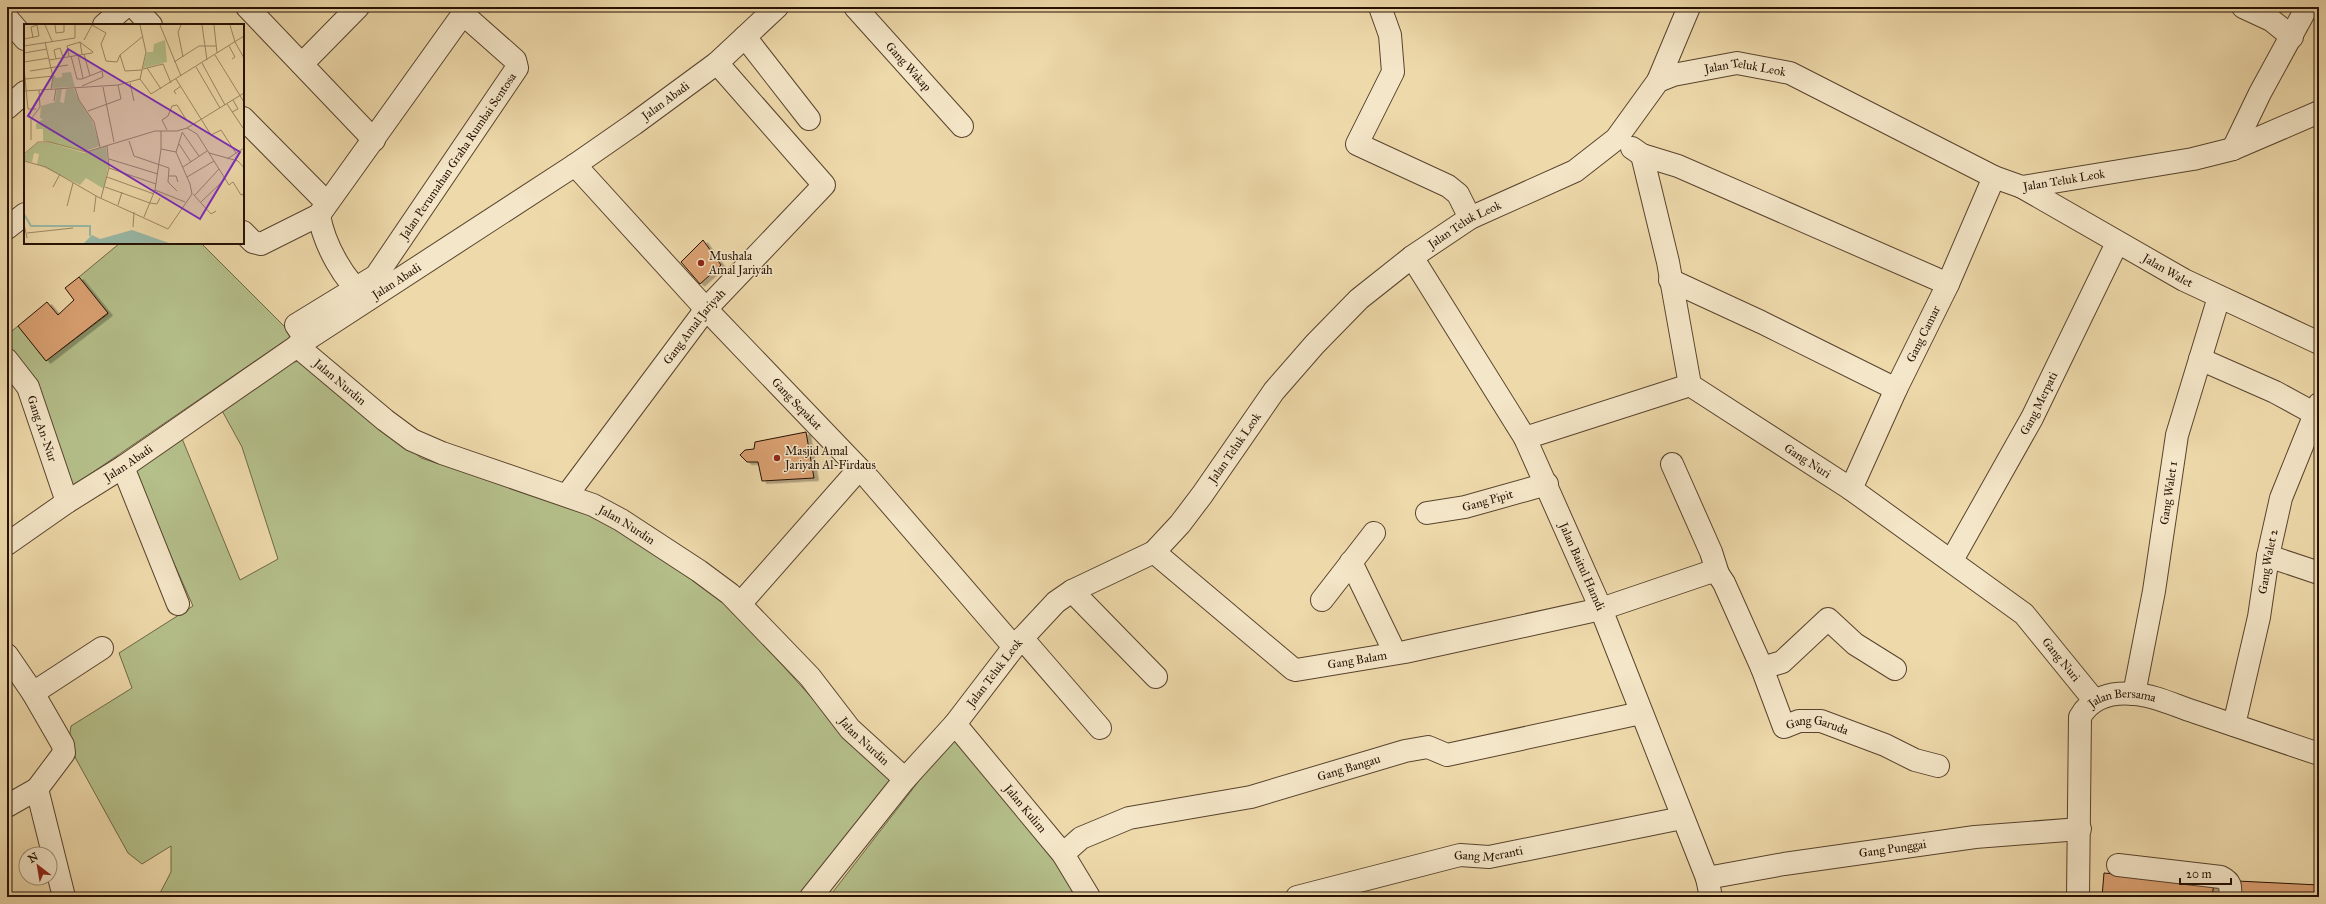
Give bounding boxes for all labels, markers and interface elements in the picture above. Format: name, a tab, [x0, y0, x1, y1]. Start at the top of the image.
inset map	[24, 24, 244, 244]
street label: Gang Wakap	[883, 39, 934, 94]
street label: Jalan Teluk Leok	[1701, 56, 1787, 79]
street label: Jalan Perumahan Graha Rumbai Sentosa	[396, 69, 520, 244]
street label: Jalan Abadi	[638, 78, 693, 125]
street label: Jalan Teluk Leok	[2020, 166, 2106, 195]
street label: Jalan Teluk Leok	[1424, 198, 1504, 253]
place label: Mushala Amal Jariyah	[708, 249, 773, 278]
street label: Jalan Walet	[2138, 250, 2196, 290]
marker: Mushala Amal Jariyah	[696, 258, 706, 268]
street label: Jalan Abadi	[368, 260, 424, 304]
street label: Gang Amal Jariyah	[660, 286, 728, 367]
street label: Gang Camar	[1903, 303, 1943, 365]
street label: Jalan Nurdin	[309, 355, 369, 408]
street label: Gang Merpati	[2017, 369, 2061, 438]
street label: Gang Sepakat	[769, 375, 825, 433]
street label: Gang An-Nur	[24, 394, 60, 464]
street label: Jalan Teluk Leok	[1204, 409, 1264, 488]
street label: Jalan Abadi	[100, 441, 156, 486]
street label: Gang Nuri	[1782, 441, 1834, 481]
place label: Masjid Amal Jariyah Al-Firdaus	[783, 444, 876, 473]
marker: Masjid Amal Jariyah Al-Firdaus	[772, 453, 782, 463]
street label: Gang Walet 1	[2157, 460, 2180, 526]
street label: Gang Pipit	[1461, 487, 1515, 514]
street label: Jalan Nurdin	[594, 501, 658, 548]
street label: Jalan Baitul Hamdi	[1555, 519, 1608, 613]
street label: Gang Walet 2	[2255, 528, 2281, 595]
street label: Jalan Teluk Leok	[963, 635, 1026, 712]
street label: Gang Nuri	[2039, 635, 2084, 685]
street label: Gang Balam	[1327, 648, 1388, 672]
street label: Jalan Bersama	[2084, 687, 2158, 713]
street label: Jalan Nurdin	[834, 713, 892, 768]
street label: Gang Garuda	[1784, 714, 1851, 738]
street label: Gang Bangau	[1316, 752, 1383, 784]
street label: Jalan Kulim	[999, 780, 1049, 836]
street label: Gang Punggai	[1858, 837, 1928, 860]
street label: Gang Meranti	[1452, 843, 1525, 864]
north arrow	[18, 846, 58, 886]
text: N	[26, 850, 41, 866]
scale bar	[2180, 860, 2231, 886]
text: 20 m	[2186, 867, 2212, 881]

